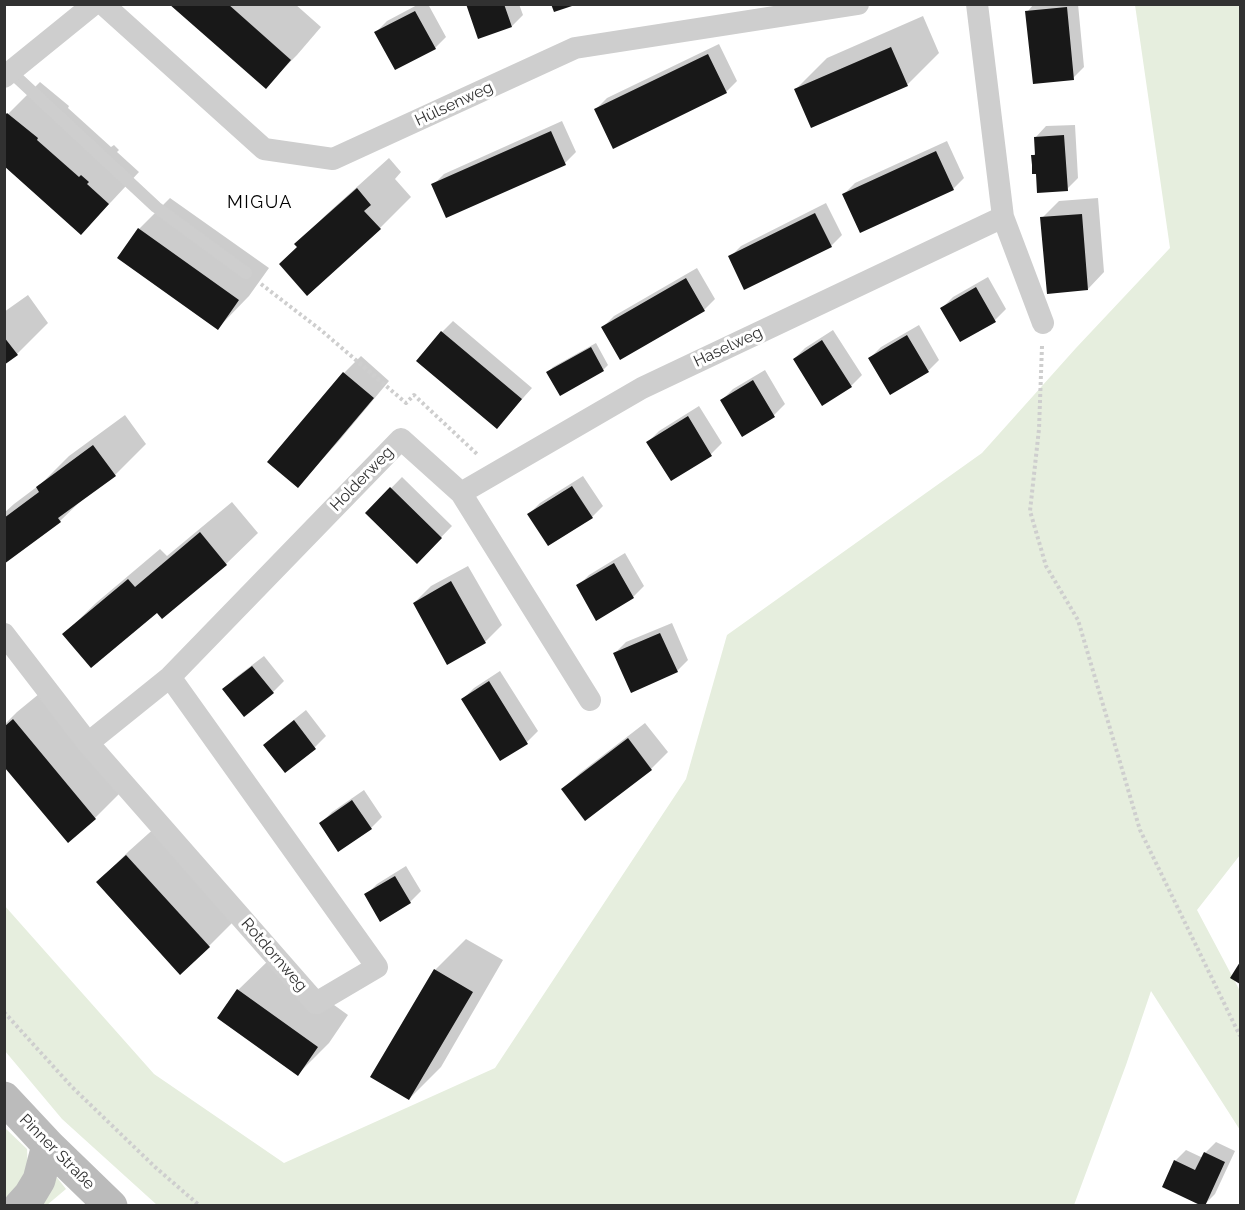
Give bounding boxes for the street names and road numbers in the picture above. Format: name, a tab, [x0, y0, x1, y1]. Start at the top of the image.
street label: Hülsenweg	[412, 78, 496, 130]
street label: Haselweg	[691, 323, 765, 371]
street label: Holderweg	[326, 443, 398, 515]
street label: Rotdornweg	[237, 914, 311, 996]
street label: Pinner Straße	[15, 1110, 99, 1194]

